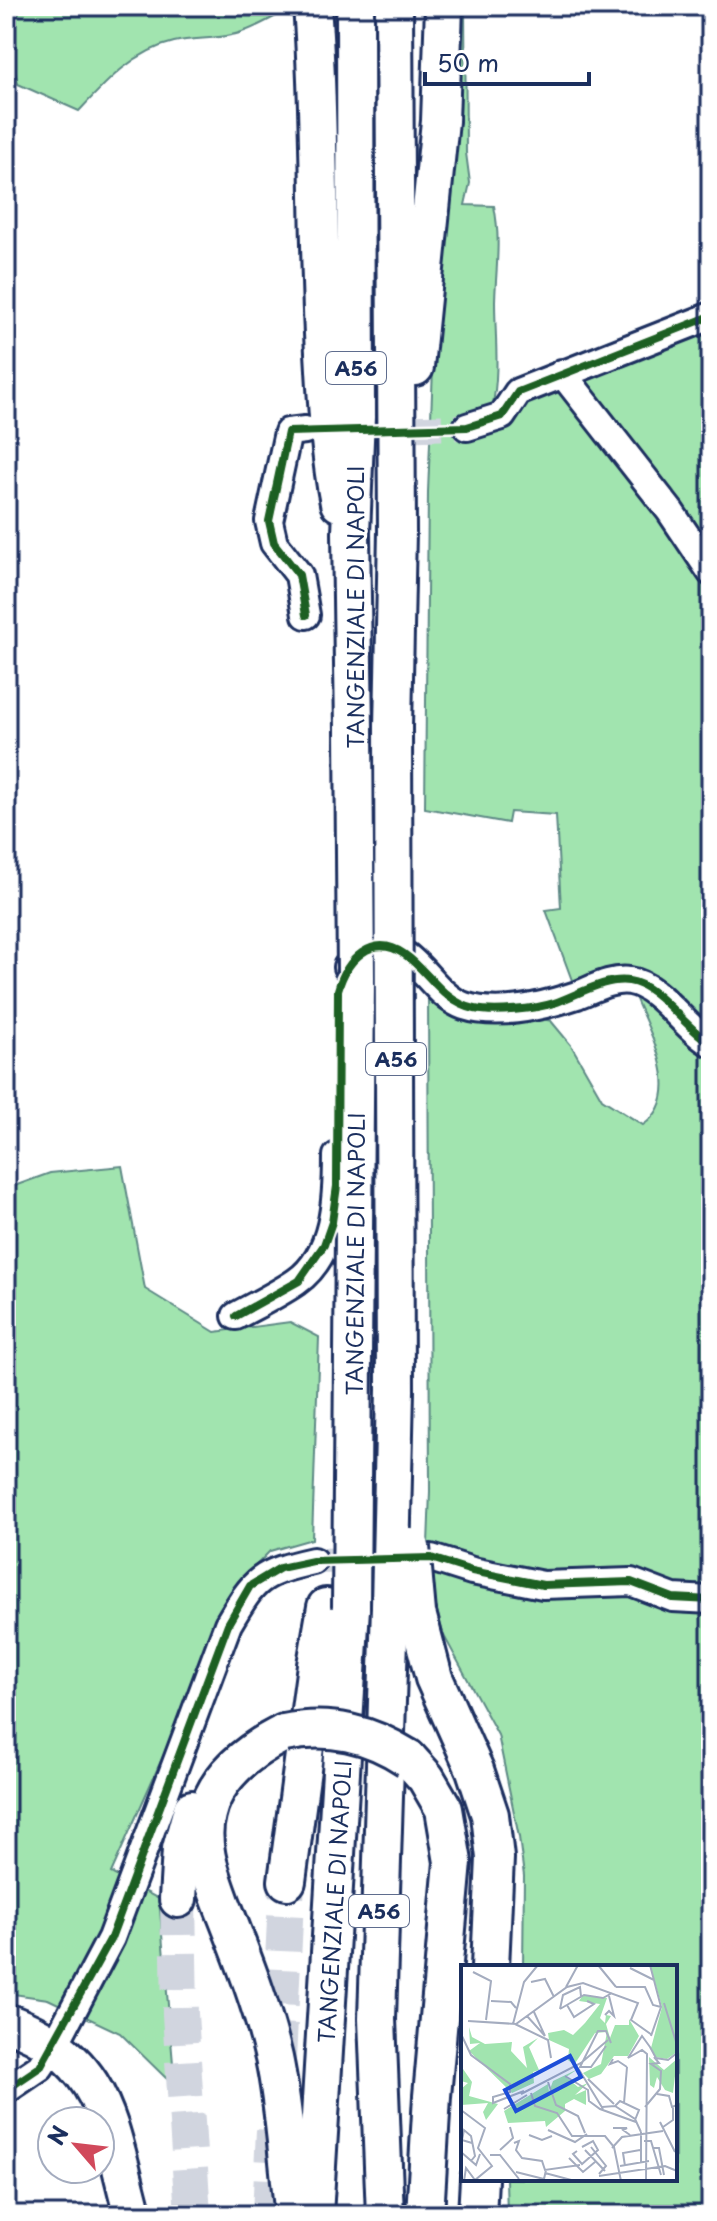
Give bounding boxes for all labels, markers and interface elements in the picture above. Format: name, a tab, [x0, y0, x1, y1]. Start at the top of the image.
scale bar	[425, 36, 589, 86]
text: 50 m	[437, 44, 499, 80]
road number: A56	[326, 352, 386, 384]
street label: TANGENZIALE DI NAPOLI	[338, 466, 371, 748]
road number: A56	[366, 1043, 426, 1075]
street label: TANGENZIALE DI NAPOLI	[336, 1112, 371, 1396]
street label: TANGENZIALE DI NAPOLI	[308, 1759, 358, 2044]
road number: A56	[349, 1895, 409, 1927]
inset map	[461, 1965, 677, 2181]
north arrow	[36, 2105, 116, 2185]
text: N	[38, 2119, 76, 2150]

